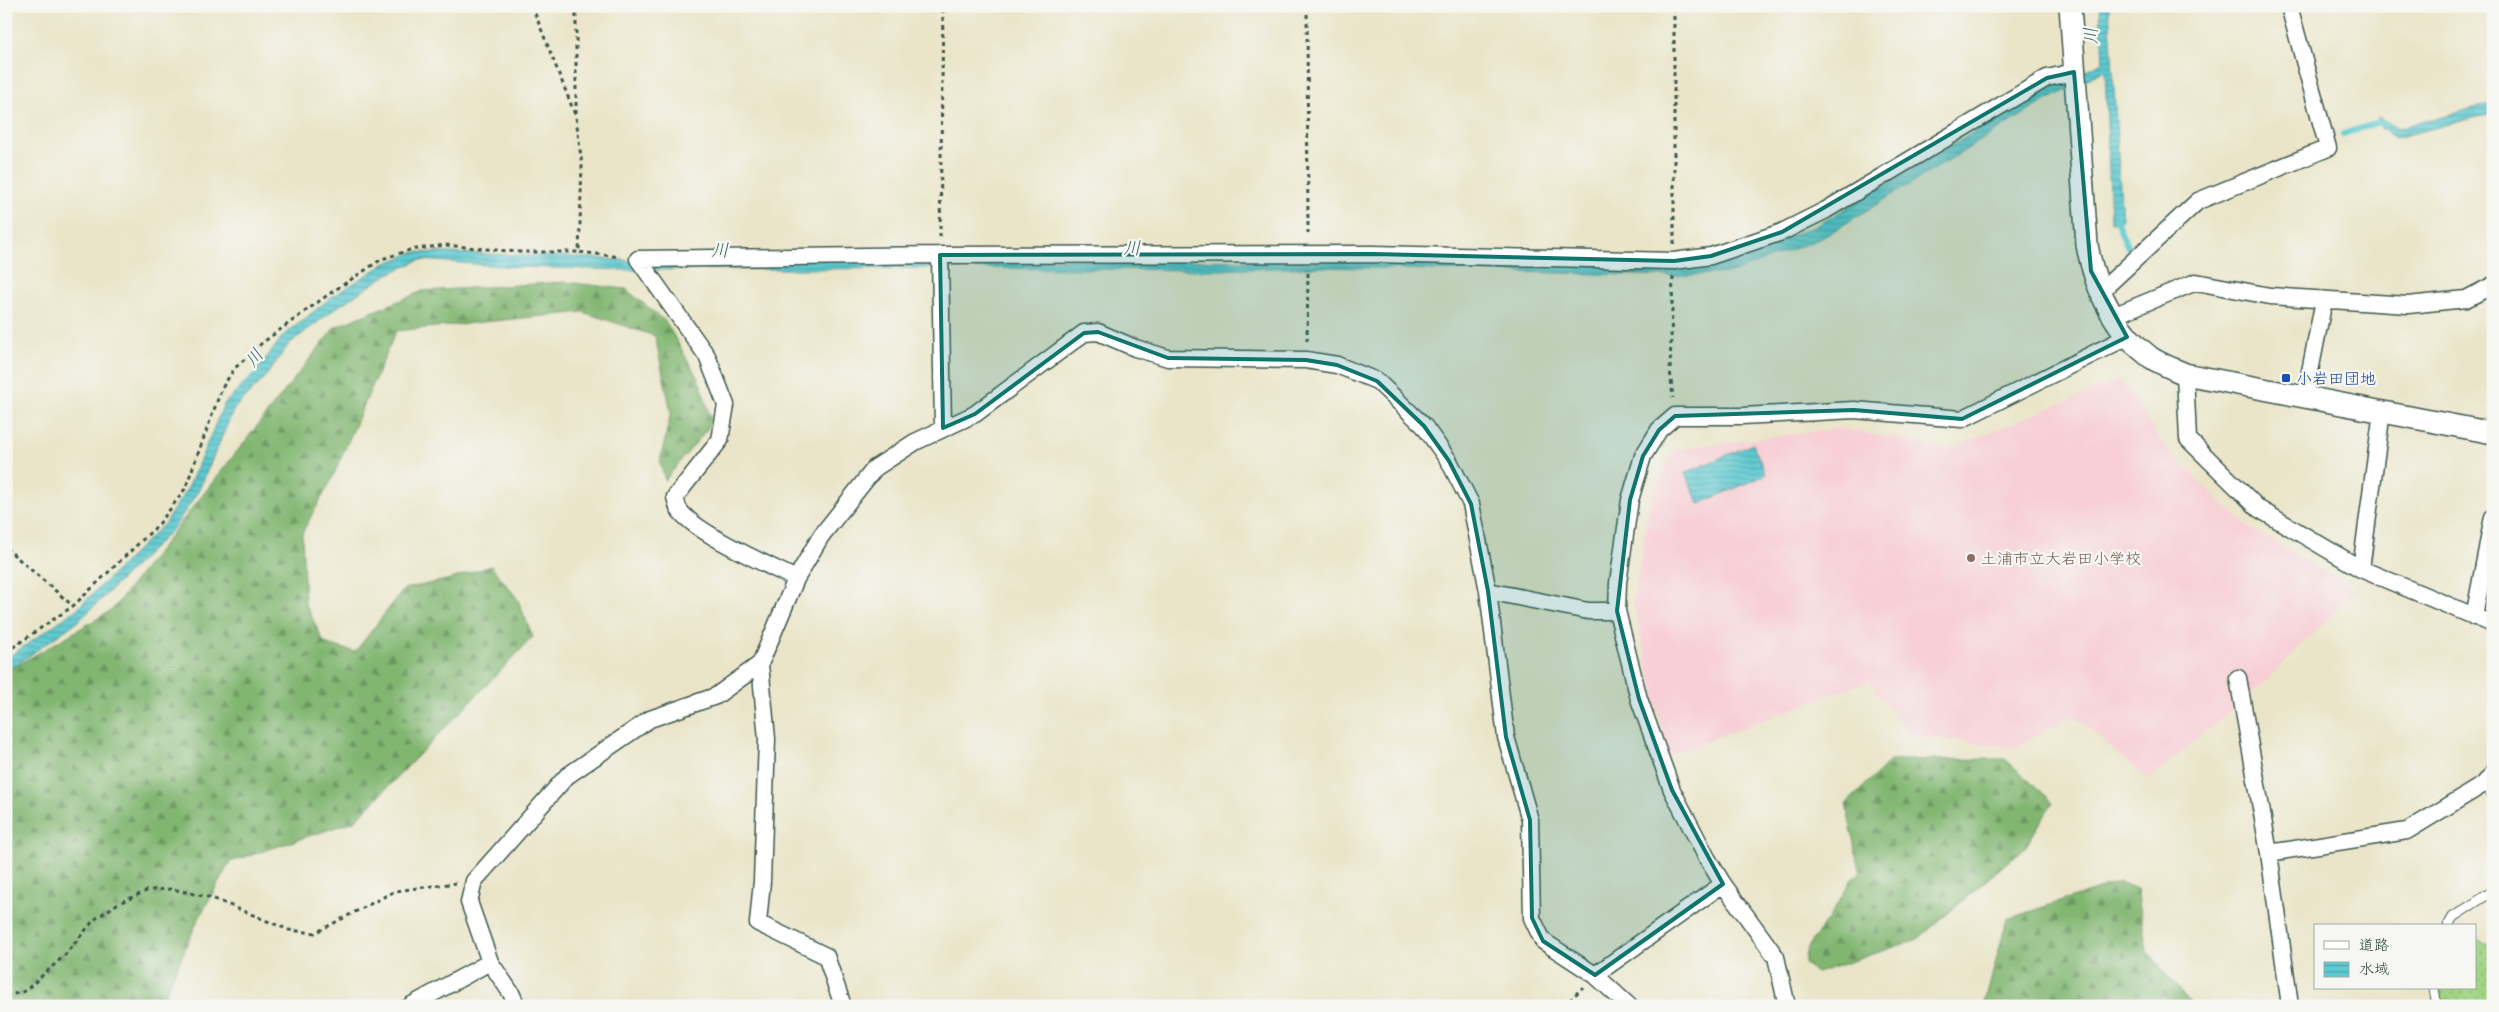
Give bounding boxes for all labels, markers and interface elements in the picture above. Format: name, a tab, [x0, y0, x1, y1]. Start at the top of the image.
water label: 川	[2079, 26, 2104, 46]
water label: 川	[1123, 236, 1141, 261]
water label: 川	[711, 238, 729, 263]
water label: 川	[239, 344, 270, 373]
place label: 小岩田団地	[2296, 368, 2376, 390]
marker: 小岩田団地	[2280, 372, 2292, 384]
place label: 土浦市立大岩田小学校	[1981, 548, 2141, 570]
marker: 土浦市立大岩田小学校	[1965, 552, 1977, 564]
legend	[2314, 924, 2476, 990]
text: 道路	[2359, 935, 2389, 956]
text: 水域	[2359, 959, 2389, 980]

